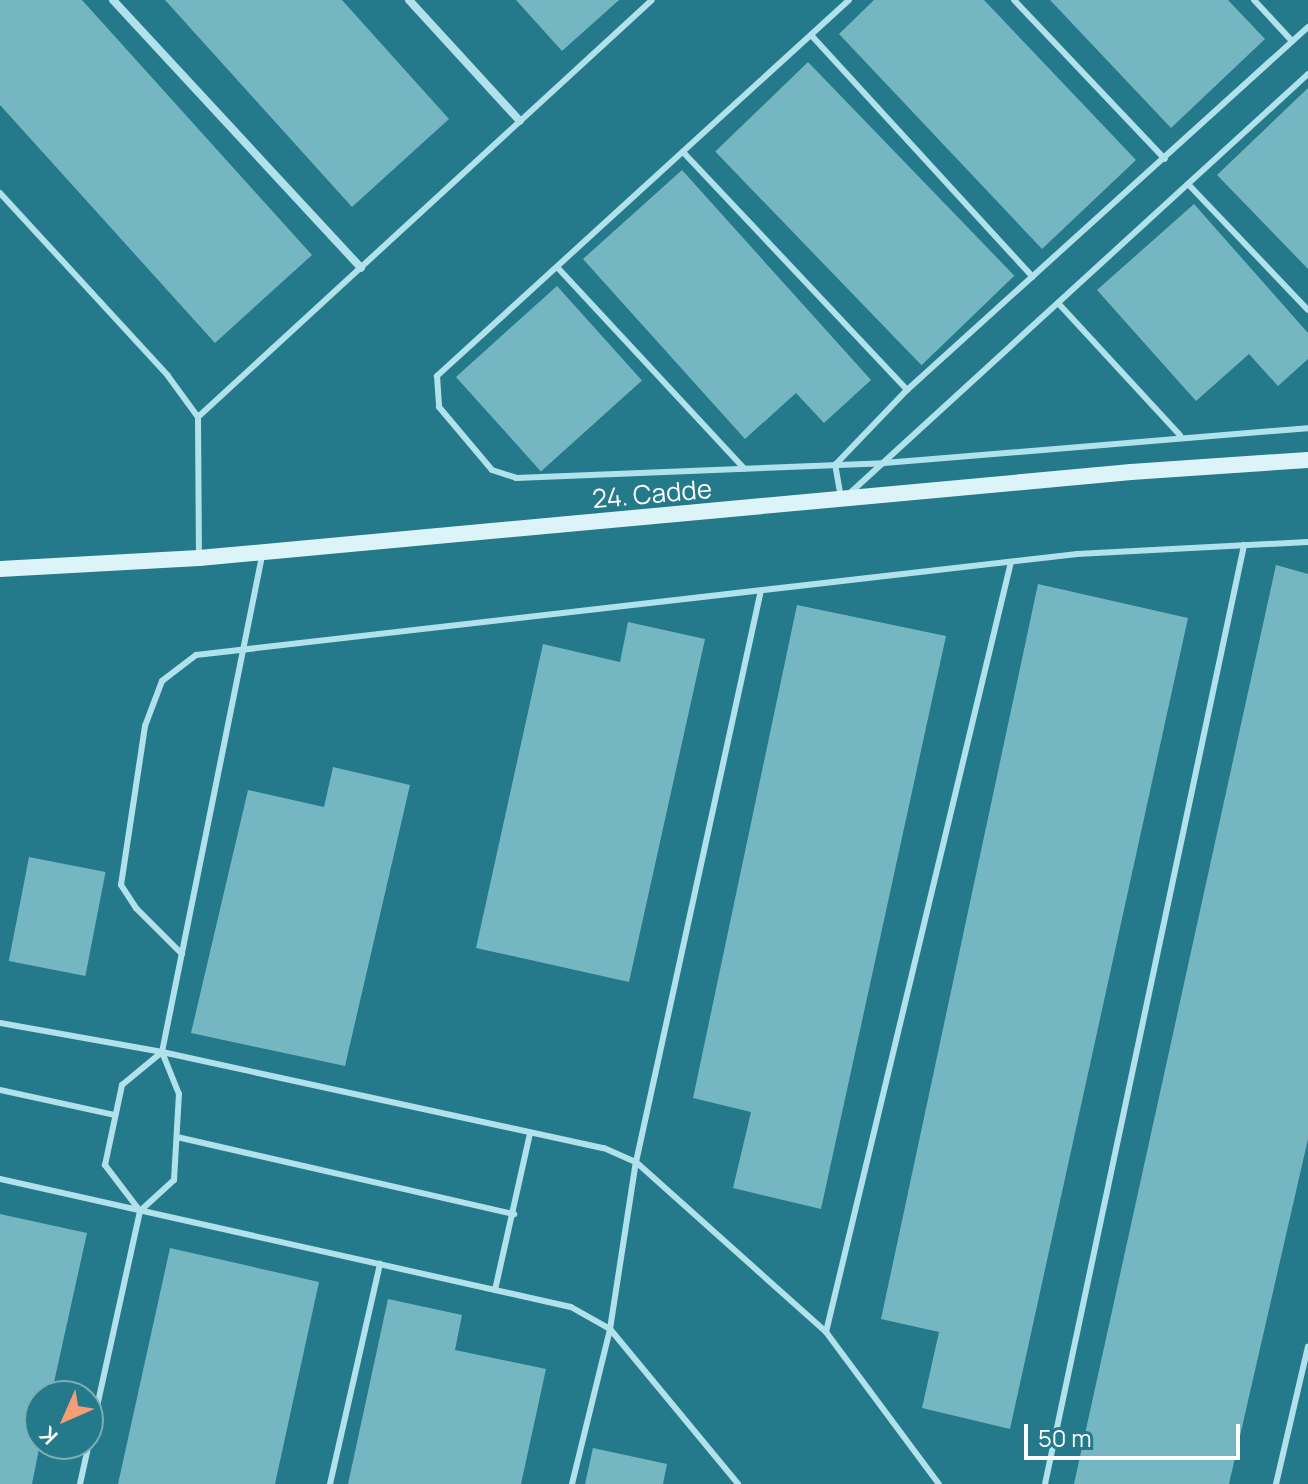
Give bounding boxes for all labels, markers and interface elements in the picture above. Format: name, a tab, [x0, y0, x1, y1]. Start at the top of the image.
street label: 24. Cadde	[591, 473, 713, 515]
north arrow	[24, 1380, 104, 1460]
scale bar	[1028, 1408, 1244, 1458]
text: K	[33, 1420, 64, 1451]
text: 50 m	[1038, 1421, 1092, 1454]

